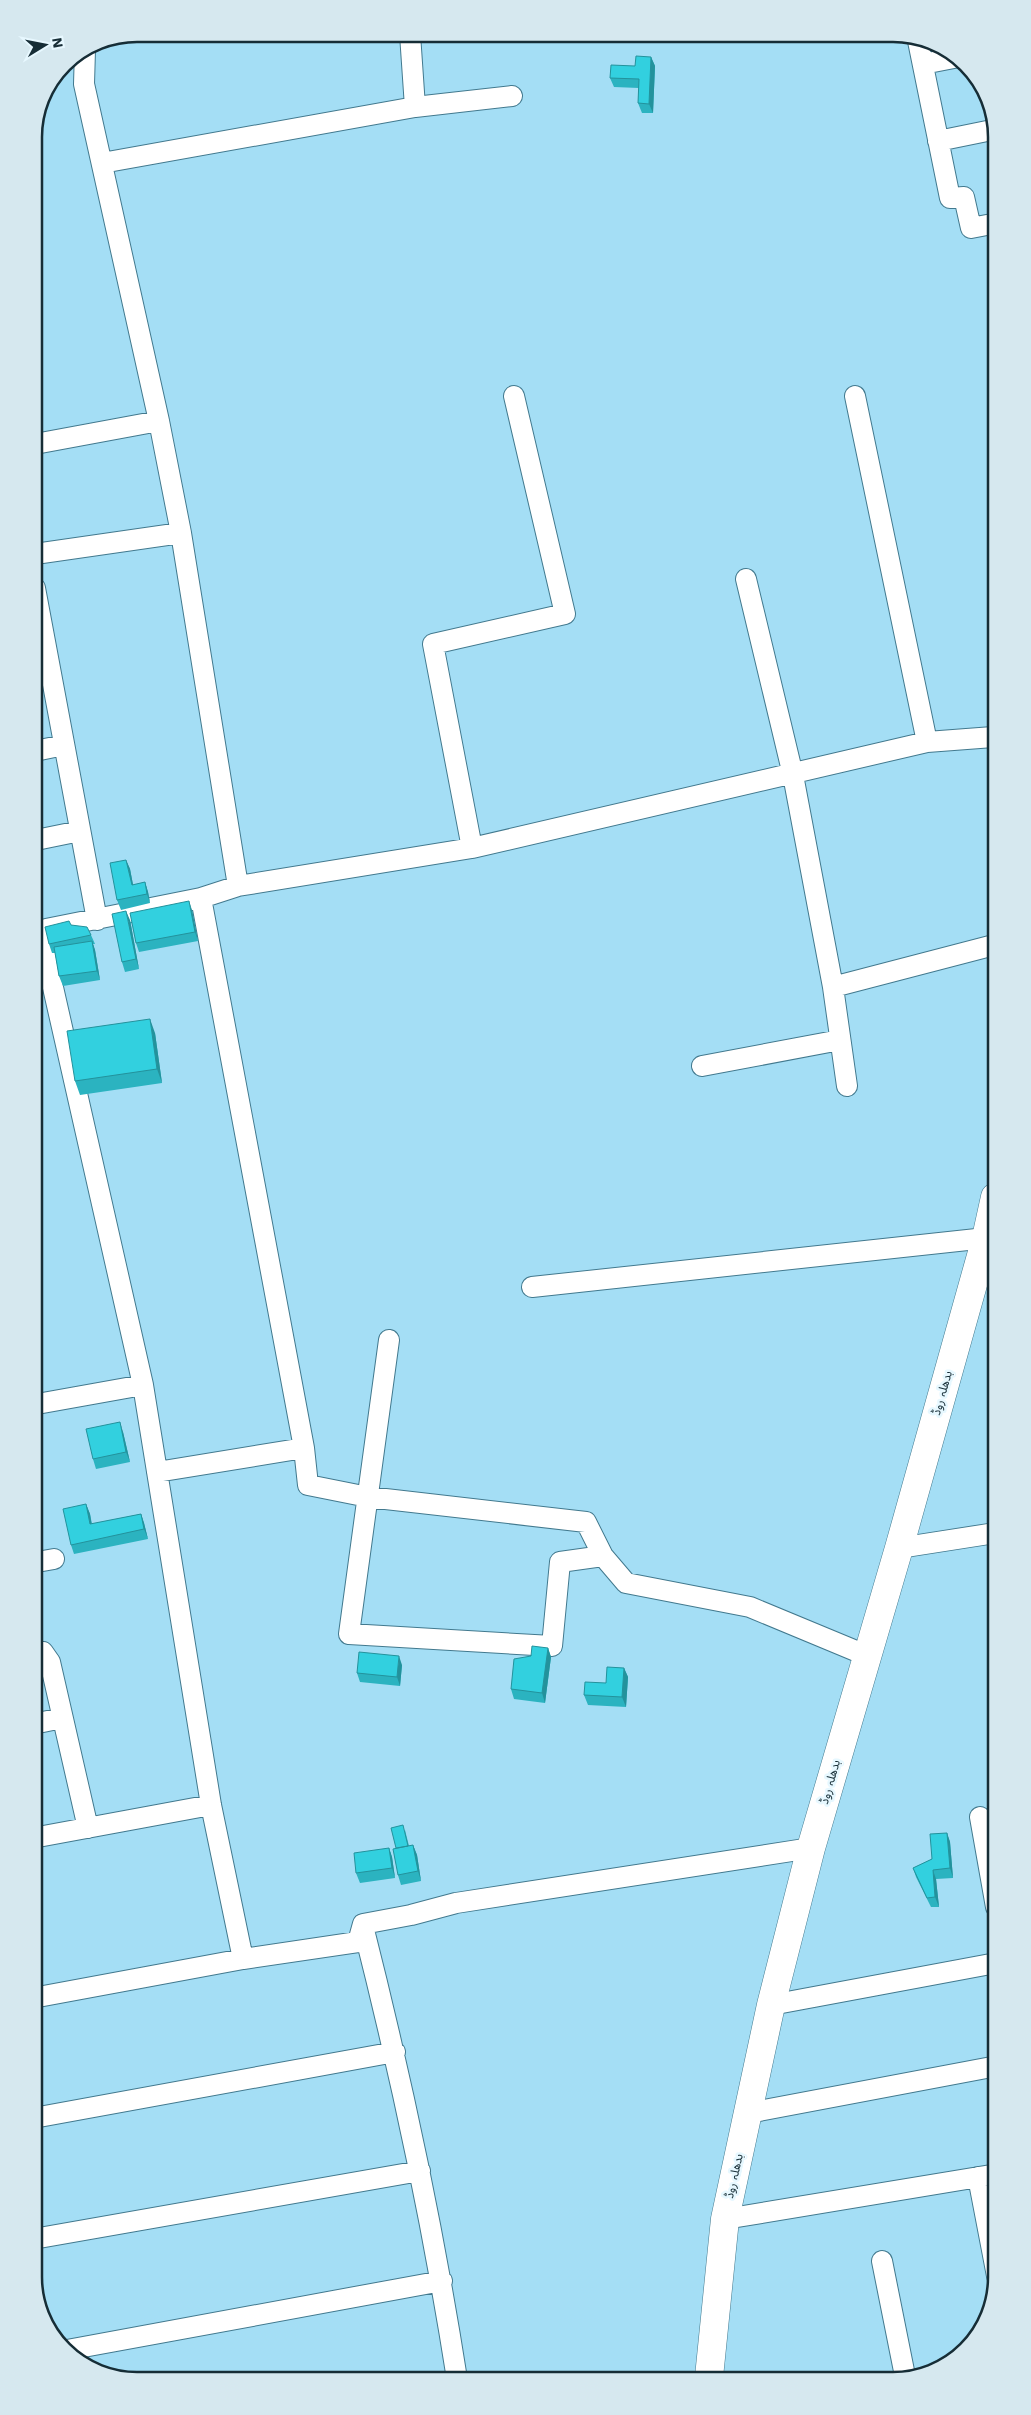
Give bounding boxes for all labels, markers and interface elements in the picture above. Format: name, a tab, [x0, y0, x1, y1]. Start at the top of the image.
north arrow	[20, 20, 70, 70]
text: N	[49, 36, 67, 49]
street label: بدھلہ روڈ	[929, 1369, 955, 1417]
street label: بدھلہ روڈ	[817, 1758, 843, 1806]
street label: بدھلہ روڈ	[722, 2152, 746, 2200]

